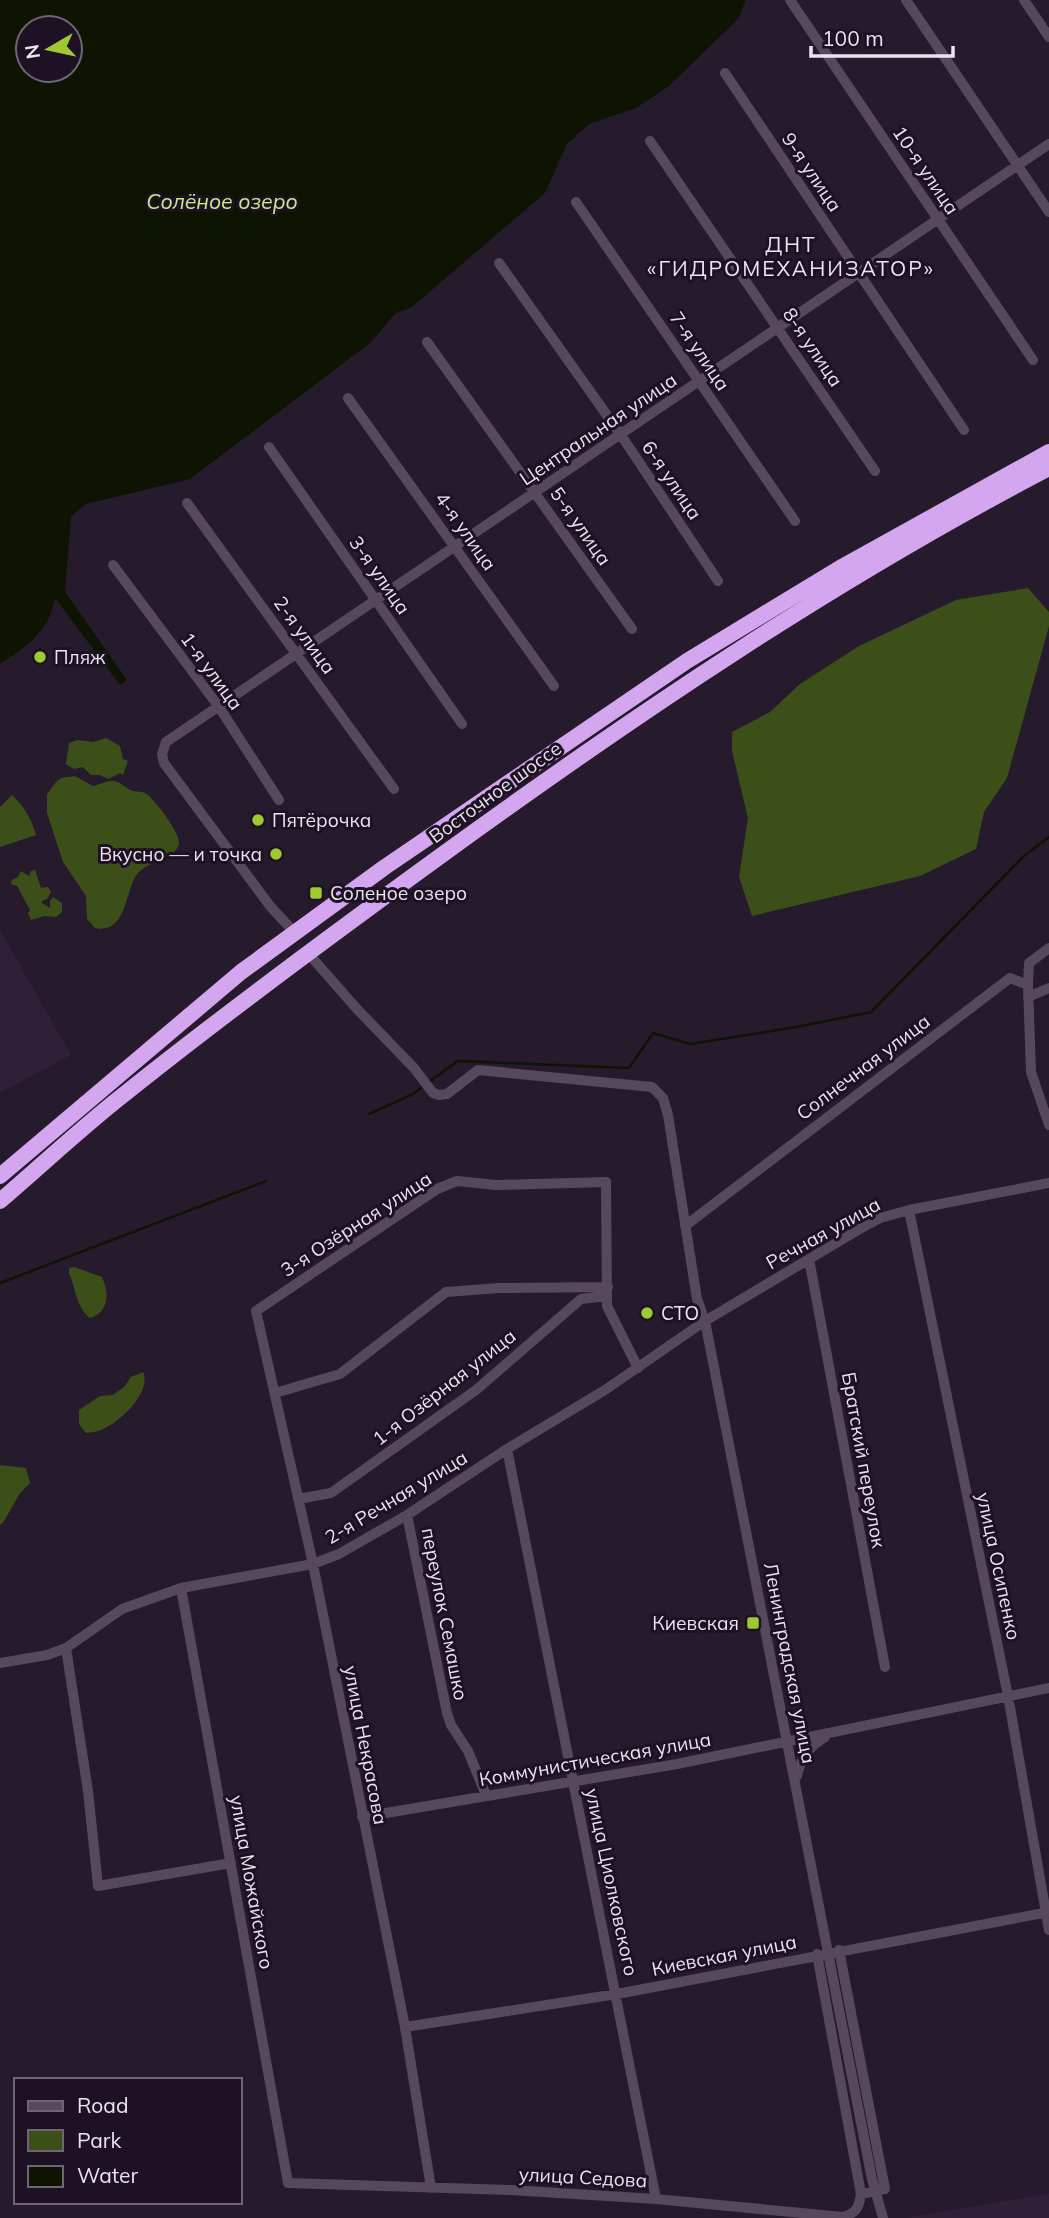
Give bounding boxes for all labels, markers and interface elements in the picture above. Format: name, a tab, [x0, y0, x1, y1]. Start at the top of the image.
north arrow	[14, 14, 84, 84]
scale bar	[811, 14, 953, 58]
text: 100 m	[822, 25, 884, 51]
text: N	[19, 43, 45, 61]
street label: 10-я улица	[888, 121, 964, 219]
street label: 9-я улица	[777, 128, 847, 216]
water label: Солёное озеро	[146, 188, 298, 214]
district label: ДНТ «ГИДРОМЕХАНИЗАТОР»	[647, 231, 935, 281]
street label: 8-я улица	[778, 303, 848, 391]
street label: 7-я улица	[665, 307, 735, 395]
street label: Центральная улица	[515, 368, 681, 490]
street label: 6-я улица	[637, 436, 707, 524]
street label: 5-я улица	[545, 482, 617, 570]
street label: 4-я улица	[430, 487, 502, 575]
street label: 3-я улица	[344, 531, 416, 619]
street label: 2-я улица	[269, 591, 341, 679]
street label: 1-я улица	[176, 627, 248, 715]
place label: Пляж	[54, 645, 106, 669]
marker: Пляж	[32, 649, 48, 665]
street label: Восточное шоссе	[424, 736, 566, 848]
place label: Пятёрочка	[272, 808, 371, 832]
marker: Пятёрочка	[250, 812, 266, 828]
place label: Вкусно — и точка	[99, 842, 262, 866]
marker: Вкусно — и точка	[268, 846, 284, 862]
place label: Соленое озеро	[330, 881, 467, 905]
marker: Соленое озеро	[308, 885, 324, 901]
street label: Солнечная улица	[791, 1009, 935, 1125]
street label: 3-я Озёрная улица	[276, 1166, 436, 1282]
street label: Речная улица	[762, 1192, 884, 1274]
place label: СТО	[661, 1301, 699, 1325]
marker: СТО	[639, 1305, 655, 1321]
street label: 1-я Озёрная улица	[368, 1324, 520, 1450]
street label: Братский переулок	[837, 1370, 891, 1550]
street label: 2-я Речная улица	[320, 1445, 472, 1549]
street label: улица Осипенко	[972, 1490, 1026, 1642]
street label: переулок Семашко	[416, 1526, 474, 1702]
street label: Ленинградская улица	[759, 1560, 821, 1766]
place label: Киевская	[652, 1611, 739, 1635]
marker: Киевская	[745, 1615, 761, 1631]
street label: улица Некрасова	[339, 1663, 393, 1827]
street label: Коммунистическая улица	[477, 1727, 713, 1791]
street label: улица Циолковского	[580, 1786, 644, 1978]
street label: улица Можайского	[225, 1793, 279, 1971]
street label: Киевская улица	[650, 1929, 798, 1981]
legend	[14, 2078, 242, 2204]
text: Road	[77, 2092, 128, 2118]
text: Park	[77, 2127, 121, 2153]
text: Water	[77, 2162, 138, 2188]
street label: улица Седова	[518, 2162, 648, 2192]

